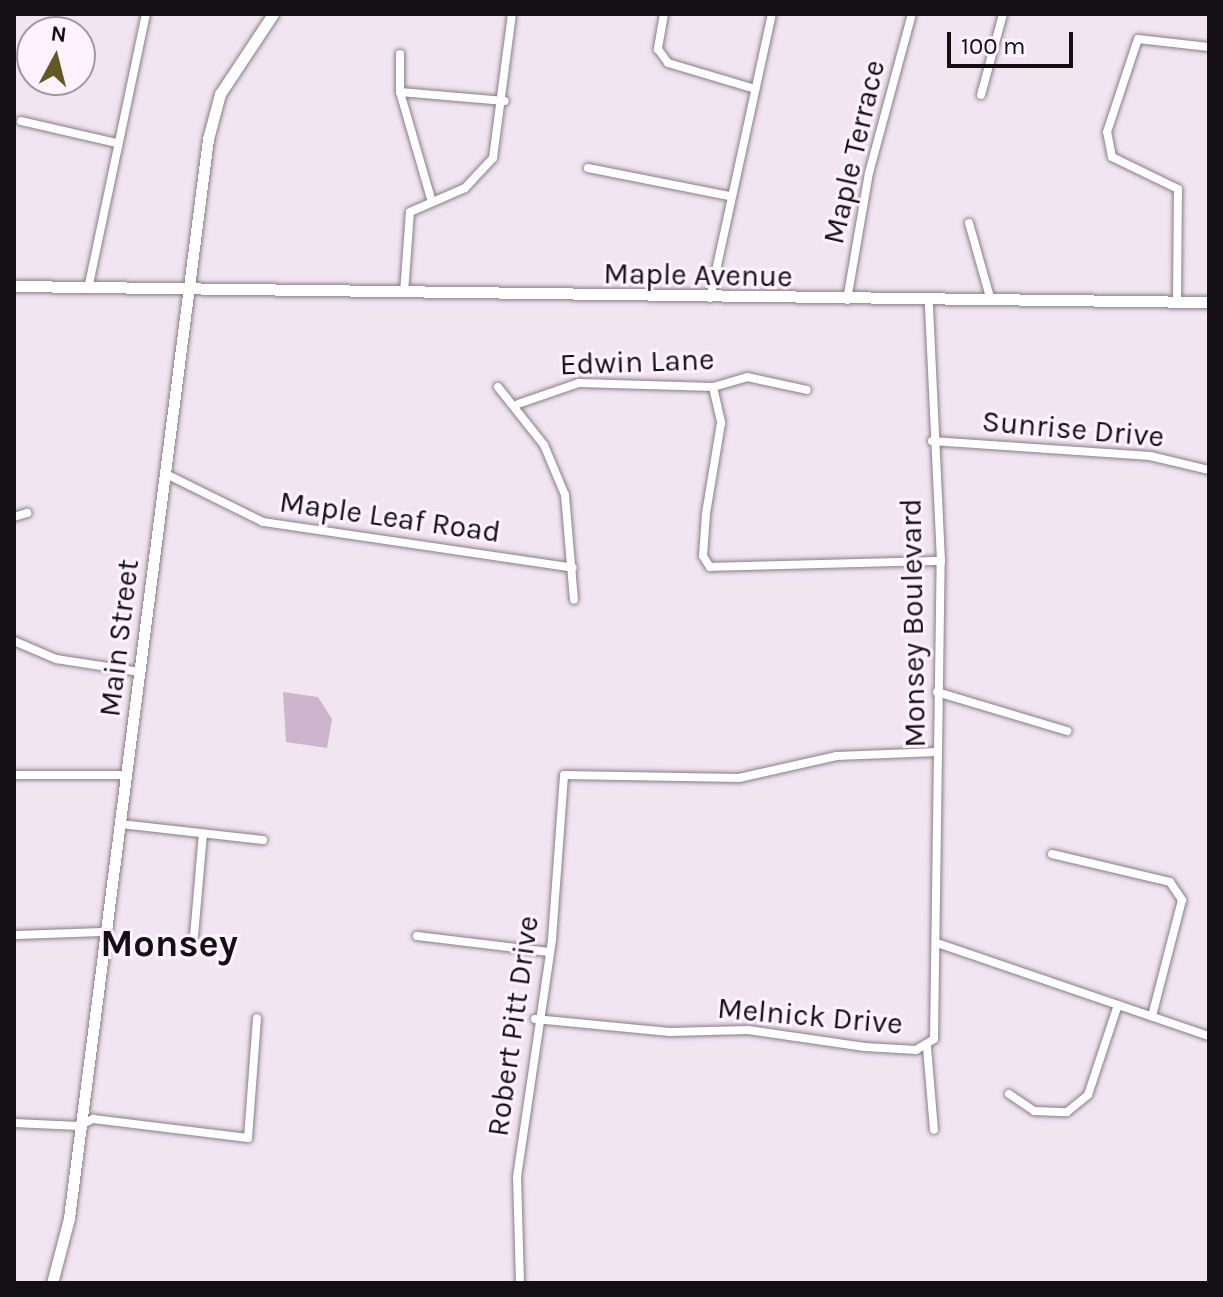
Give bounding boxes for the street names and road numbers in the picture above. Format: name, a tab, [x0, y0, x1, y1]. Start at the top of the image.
street label: Maple Terrace	[815, 57, 893, 247]
street label: Maple Avenue	[603, 255, 793, 295]
street label: Edwin Lane	[559, 341, 715, 383]
street label: Sunrise Drive	[981, 403, 1165, 455]
street label: Maple Leaf Road	[277, 484, 503, 550]
street label: Monsey Boulevard	[893, 498, 933, 748]
street label: Main Street	[91, 557, 147, 719]
street label: Robert Pitt Drive	[480, 913, 546, 1139]
street label: Melnick Drive	[716, 990, 904, 1042]

